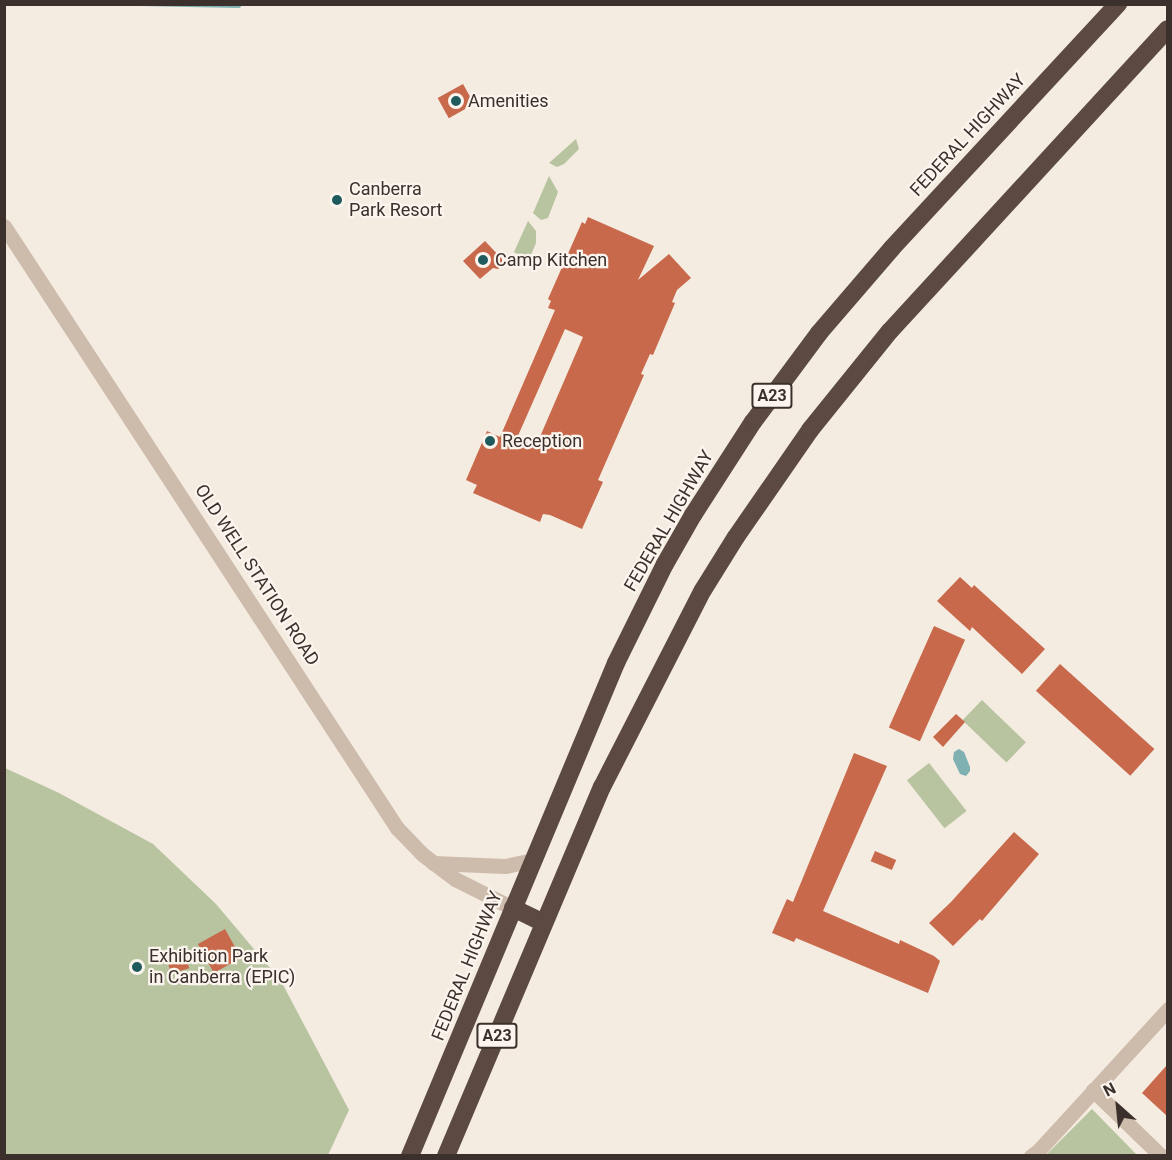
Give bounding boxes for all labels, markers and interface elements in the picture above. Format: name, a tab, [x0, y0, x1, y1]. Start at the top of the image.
street label: FEDERAL HIGHWAY	[906, 69, 1030, 201]
place label: Amenities	[468, 90, 548, 112]
marker: Amenities	[449, 94, 463, 108]
place label: Canberra Park Resort	[349, 179, 442, 222]
marker: Canberra Park Resort	[330, 193, 344, 207]
place label: Camp Kitchen	[495, 249, 607, 271]
marker: Camp Kitchen	[476, 253, 490, 267]
road number: A23	[751, 383, 793, 409]
place label: Reception	[502, 430, 582, 452]
marker: Reception	[483, 434, 497, 448]
street label: FEDERAL HIGHWAY	[620, 447, 718, 595]
street label: OLD WELL STATION ROAD	[190, 480, 324, 670]
street label: FEDERAL HIGHWAY	[427, 888, 507, 1044]
place label: Exhibition Park in Canberra (EPIC)	[149, 946, 295, 988]
marker: Exhibition Park in Canberra (EPIC)	[130, 960, 144, 974]
road number: A23	[476, 1023, 518, 1049]
north arrow	[1088, 1076, 1148, 1136]
text: N	[1100, 1078, 1119, 1101]

